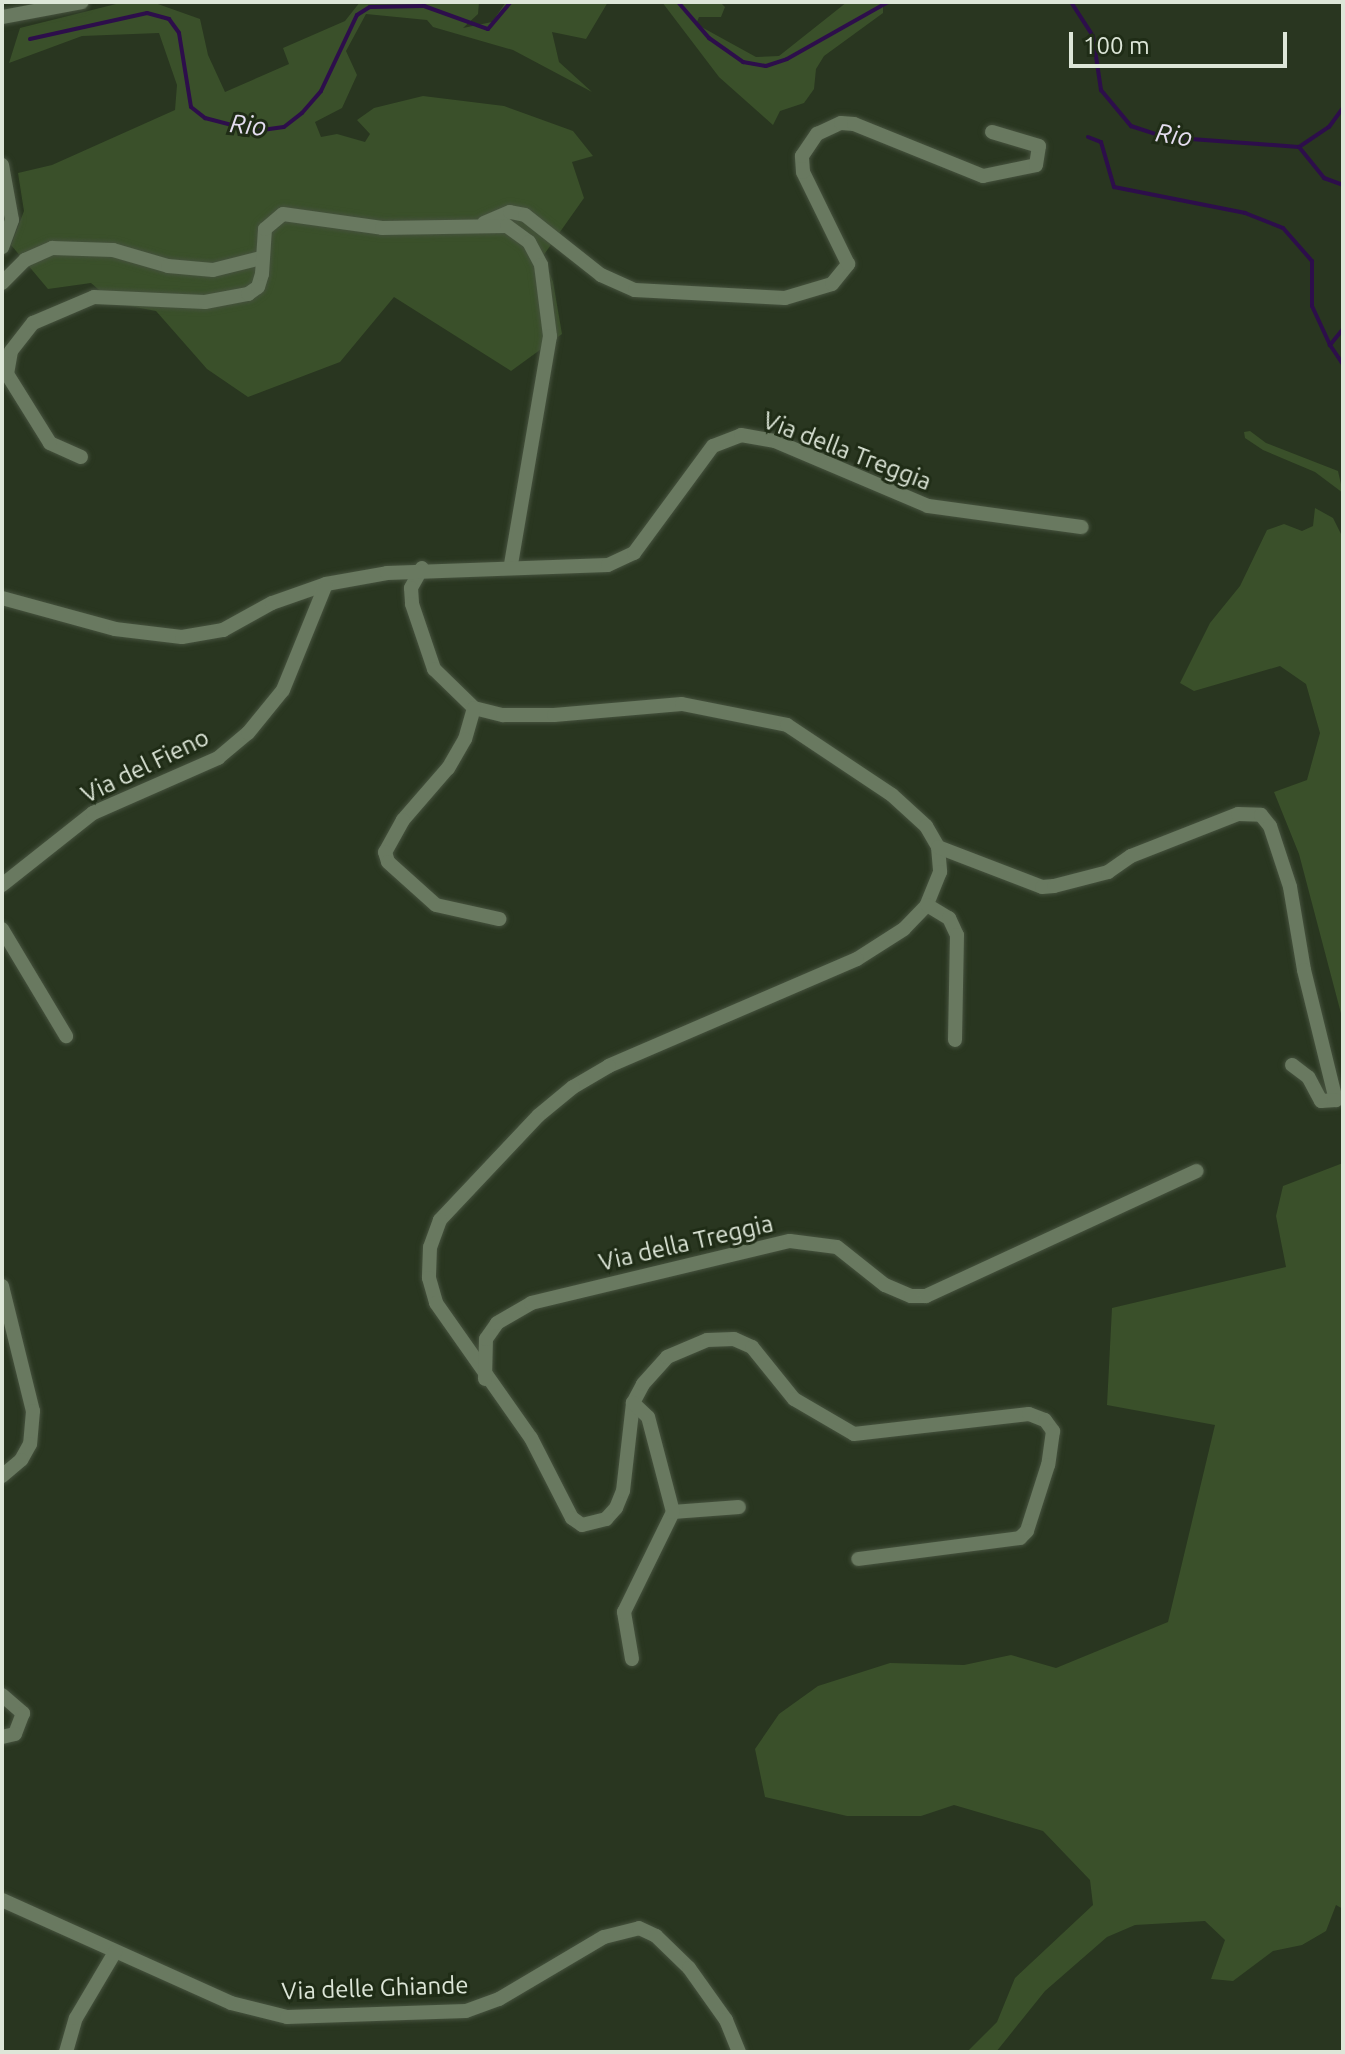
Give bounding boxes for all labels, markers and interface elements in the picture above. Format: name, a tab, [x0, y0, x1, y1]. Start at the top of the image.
scale bar	[1073, 16, 1291, 66]
text: 100 m	[1083, 32, 1150, 59]
water label: Rio	[228, 108, 268, 142]
water label: Rio	[1154, 117, 1194, 153]
street label: Via della Treggia	[759, 406, 935, 496]
street label: Via del Fieno	[77, 723, 213, 809]
street label: Via della Treggia	[596, 1209, 776, 1277]
street label: Via delle Ghiande	[281, 1970, 469, 2006]

